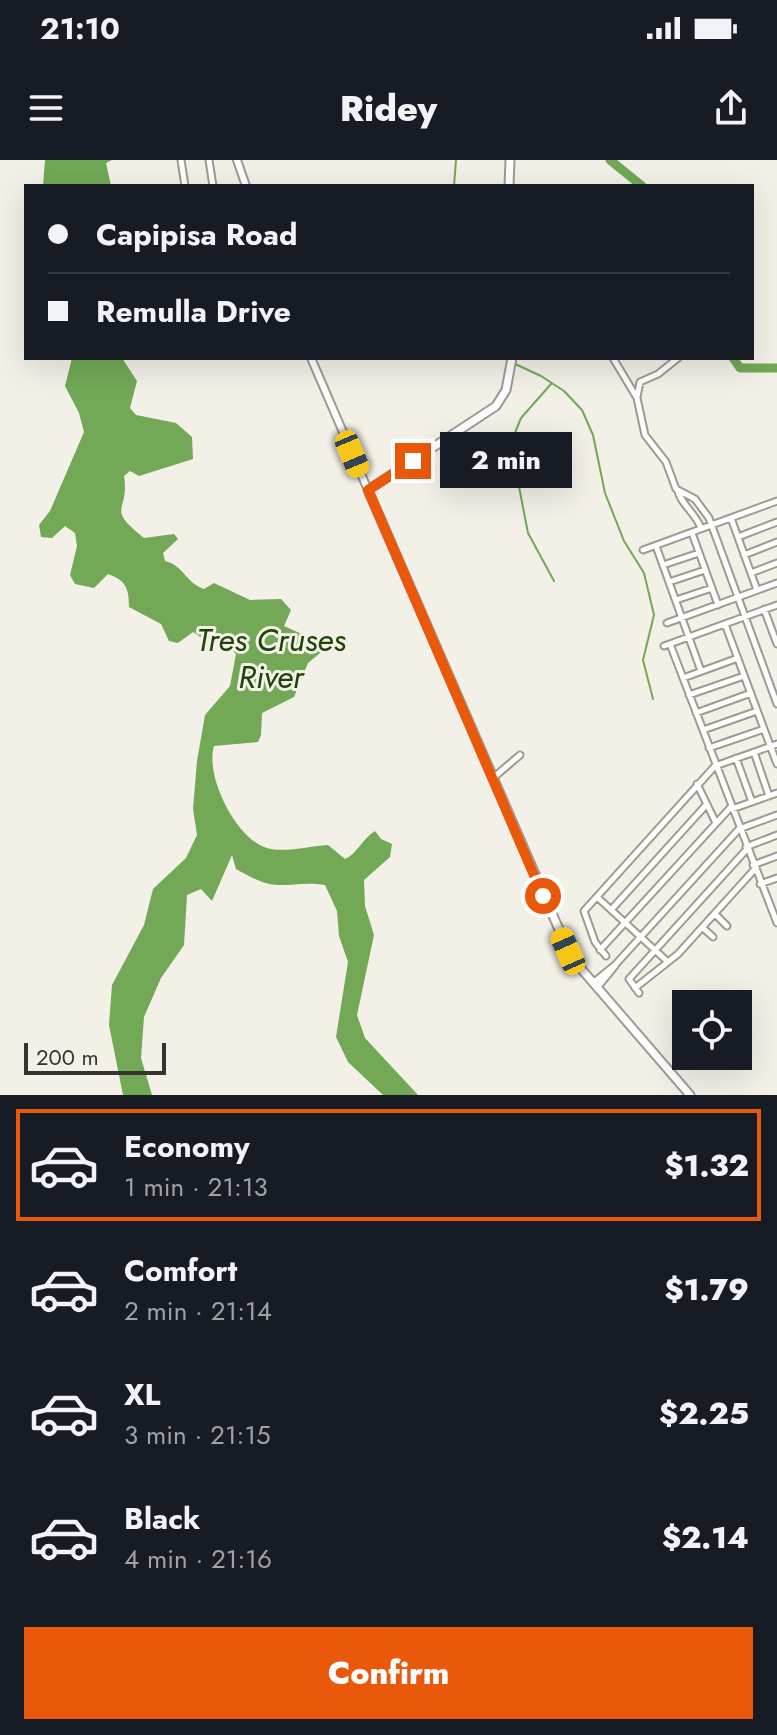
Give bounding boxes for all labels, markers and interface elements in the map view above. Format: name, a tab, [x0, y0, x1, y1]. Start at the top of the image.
text: 21:10	[40, 7, 120, 50]
text: Ridey	[340, 82, 437, 134]
icon: menu	[24, 86, 68, 130]
icon: share	[709, 86, 753, 130]
text: Capipisa Road	[96, 213, 297, 256]
text: Remulla Drive	[96, 290, 291, 333]
car	[332, 427, 372, 481]
callout: 2 min	[441, 433, 573, 489]
text: 2 min	[471, 441, 541, 479]
route end	[395, 443, 431, 479]
water label: Tres Cruses River	[196, 617, 346, 700]
route start	[525, 878, 561, 914]
car	[547, 924, 589, 978]
map controls	[672, 990, 752, 1070]
button: locate	[672, 990, 752, 1070]
scale bar	[24, 1039, 166, 1075]
text: 200 m	[36, 1041, 99, 1073]
text: Economy	[124, 1125, 250, 1168]
icon: car	[28, 1129, 100, 1201]
text: $1.32	[665, 1144, 749, 1187]
text: 1 min · 21:13	[124, 1168, 268, 1206]
text: Comfort	[124, 1249, 237, 1292]
icon: car	[28, 1253, 100, 1325]
text: $1.79	[665, 1268, 749, 1311]
text: 2 min · 21:14	[124, 1292, 272, 1330]
text: XL	[124, 1373, 160, 1416]
icon: car	[28, 1377, 100, 1449]
text: $2.25	[659, 1392, 749, 1435]
text: 3 min · 21:15	[124, 1416, 271, 1454]
text: Black	[124, 1497, 200, 1540]
icon: car	[28, 1501, 100, 1573]
text: $2.14	[662, 1516, 749, 1559]
text: 4 min · 21:16	[124, 1540, 272, 1578]
button: Confirm	[24, 1627, 753, 1719]

